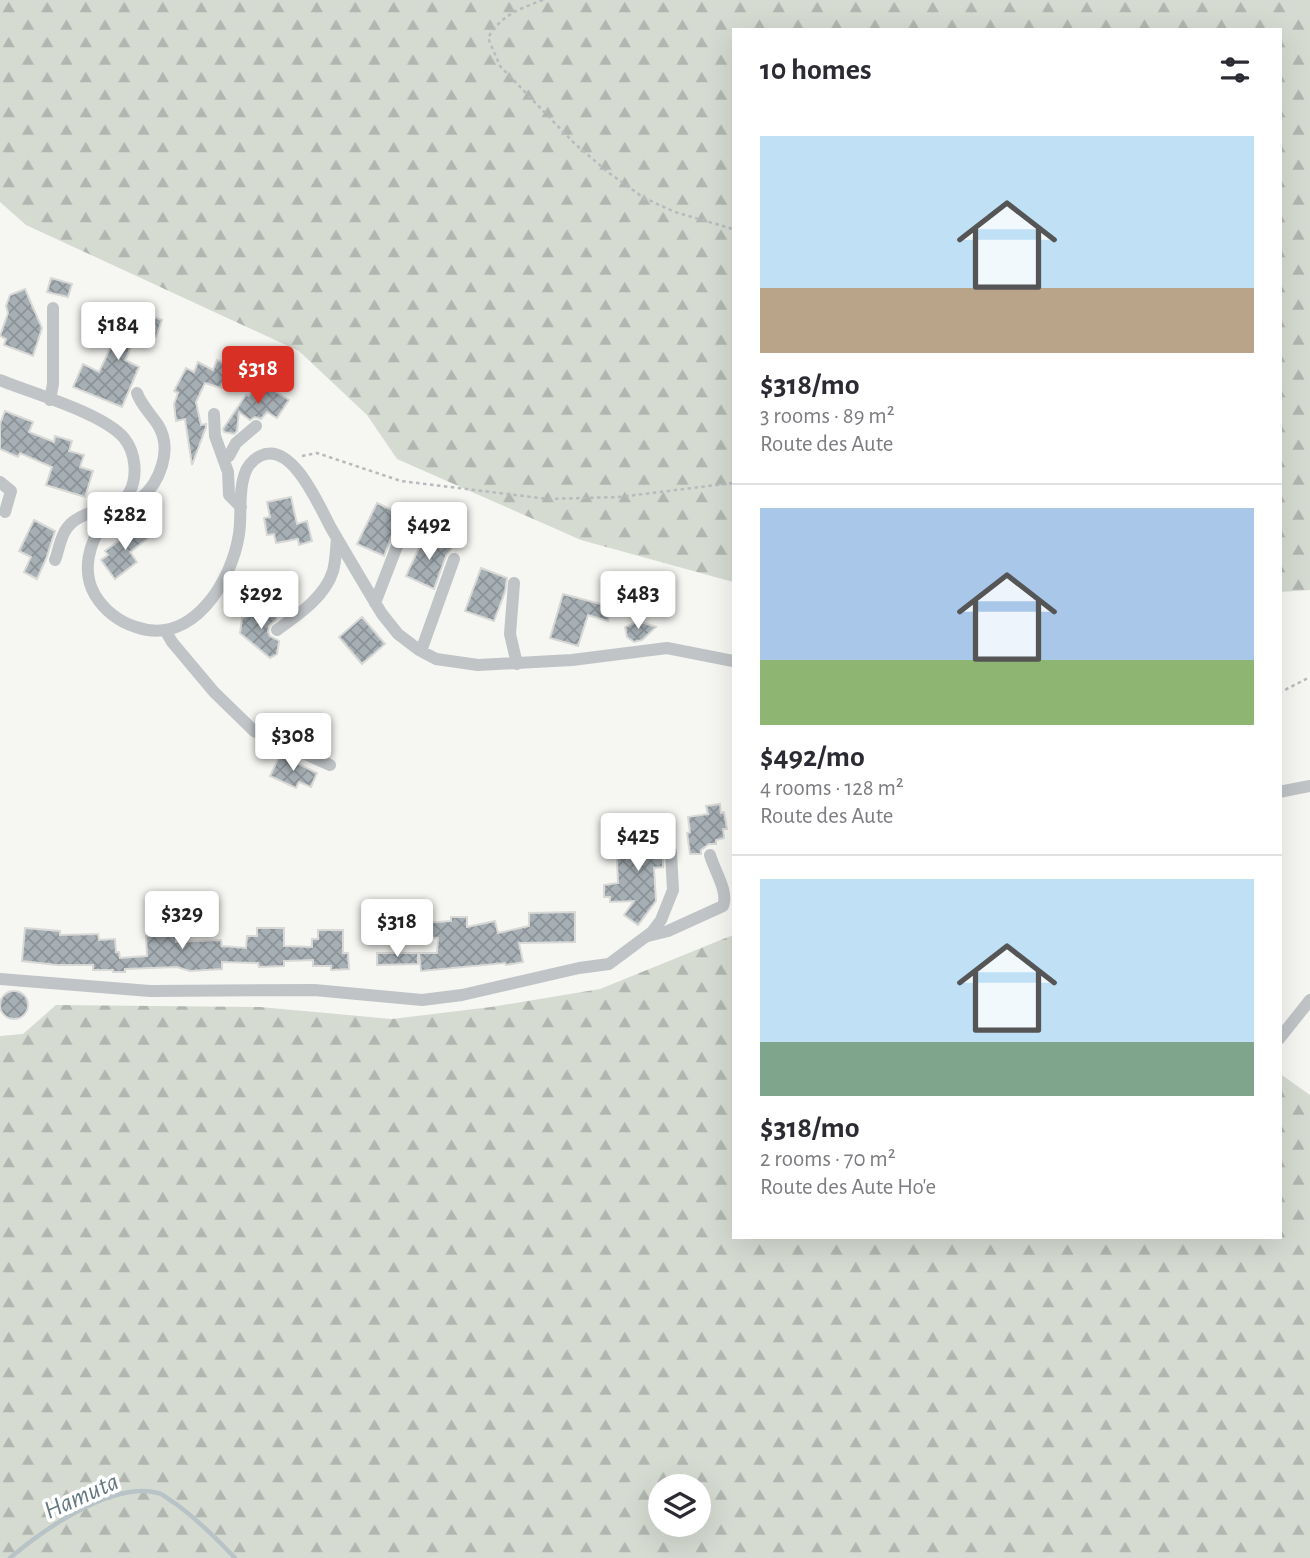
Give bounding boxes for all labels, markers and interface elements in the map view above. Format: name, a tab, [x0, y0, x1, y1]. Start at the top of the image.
icon: filters	[1216, 51, 1254, 89]
text: 10 homes	[760, 55, 871, 85]
icon: home	[944, 182, 1070, 308]
pin: $184	[77, 302, 159, 362]
text: $184	[97, 313, 139, 336]
pin: $318	[217, 346, 299, 406]
text: $318	[238, 357, 278, 380]
text: $318/mo	[760, 370, 860, 400]
text: 3 rooms · 89 m²	[760, 405, 895, 428]
text: Route des Aute	[760, 433, 893, 456]
pin: $282	[84, 492, 166, 552]
text: $282	[103, 503, 147, 526]
pin: $492	[388, 503, 470, 562]
text: $492	[407, 513, 451, 536]
icon: home	[944, 554, 1070, 680]
pin: $292	[220, 572, 302, 631]
pin: $483	[597, 572, 679, 631]
text: $292	[239, 582, 283, 605]
text: $483	[616, 582, 660, 605]
pin: $308	[252, 714, 334, 773]
text: $308	[271, 724, 315, 747]
text: $492/mo	[760, 742, 865, 772]
text: 4 rooms · 128 m²	[760, 777, 904, 800]
text: Route des Aute	[760, 805, 893, 828]
pin: $425	[597, 814, 679, 873]
text: $425	[617, 824, 659, 847]
pin: $329	[141, 892, 223, 951]
pin: $318	[356, 900, 438, 959]
text: $329	[161, 902, 203, 925]
text: $318	[377, 910, 417, 933]
icon: home	[944, 925, 1070, 1051]
text: $318/mo	[760, 1113, 860, 1143]
text: 2 rooms · 70 m²	[760, 1148, 896, 1171]
text: Route des Aute Ho'e	[760, 1176, 936, 1199]
water label: Hamuta	[40, 1468, 123, 1524]
map controls	[648, 1474, 711, 1537]
button: layers	[648, 1474, 711, 1537]

